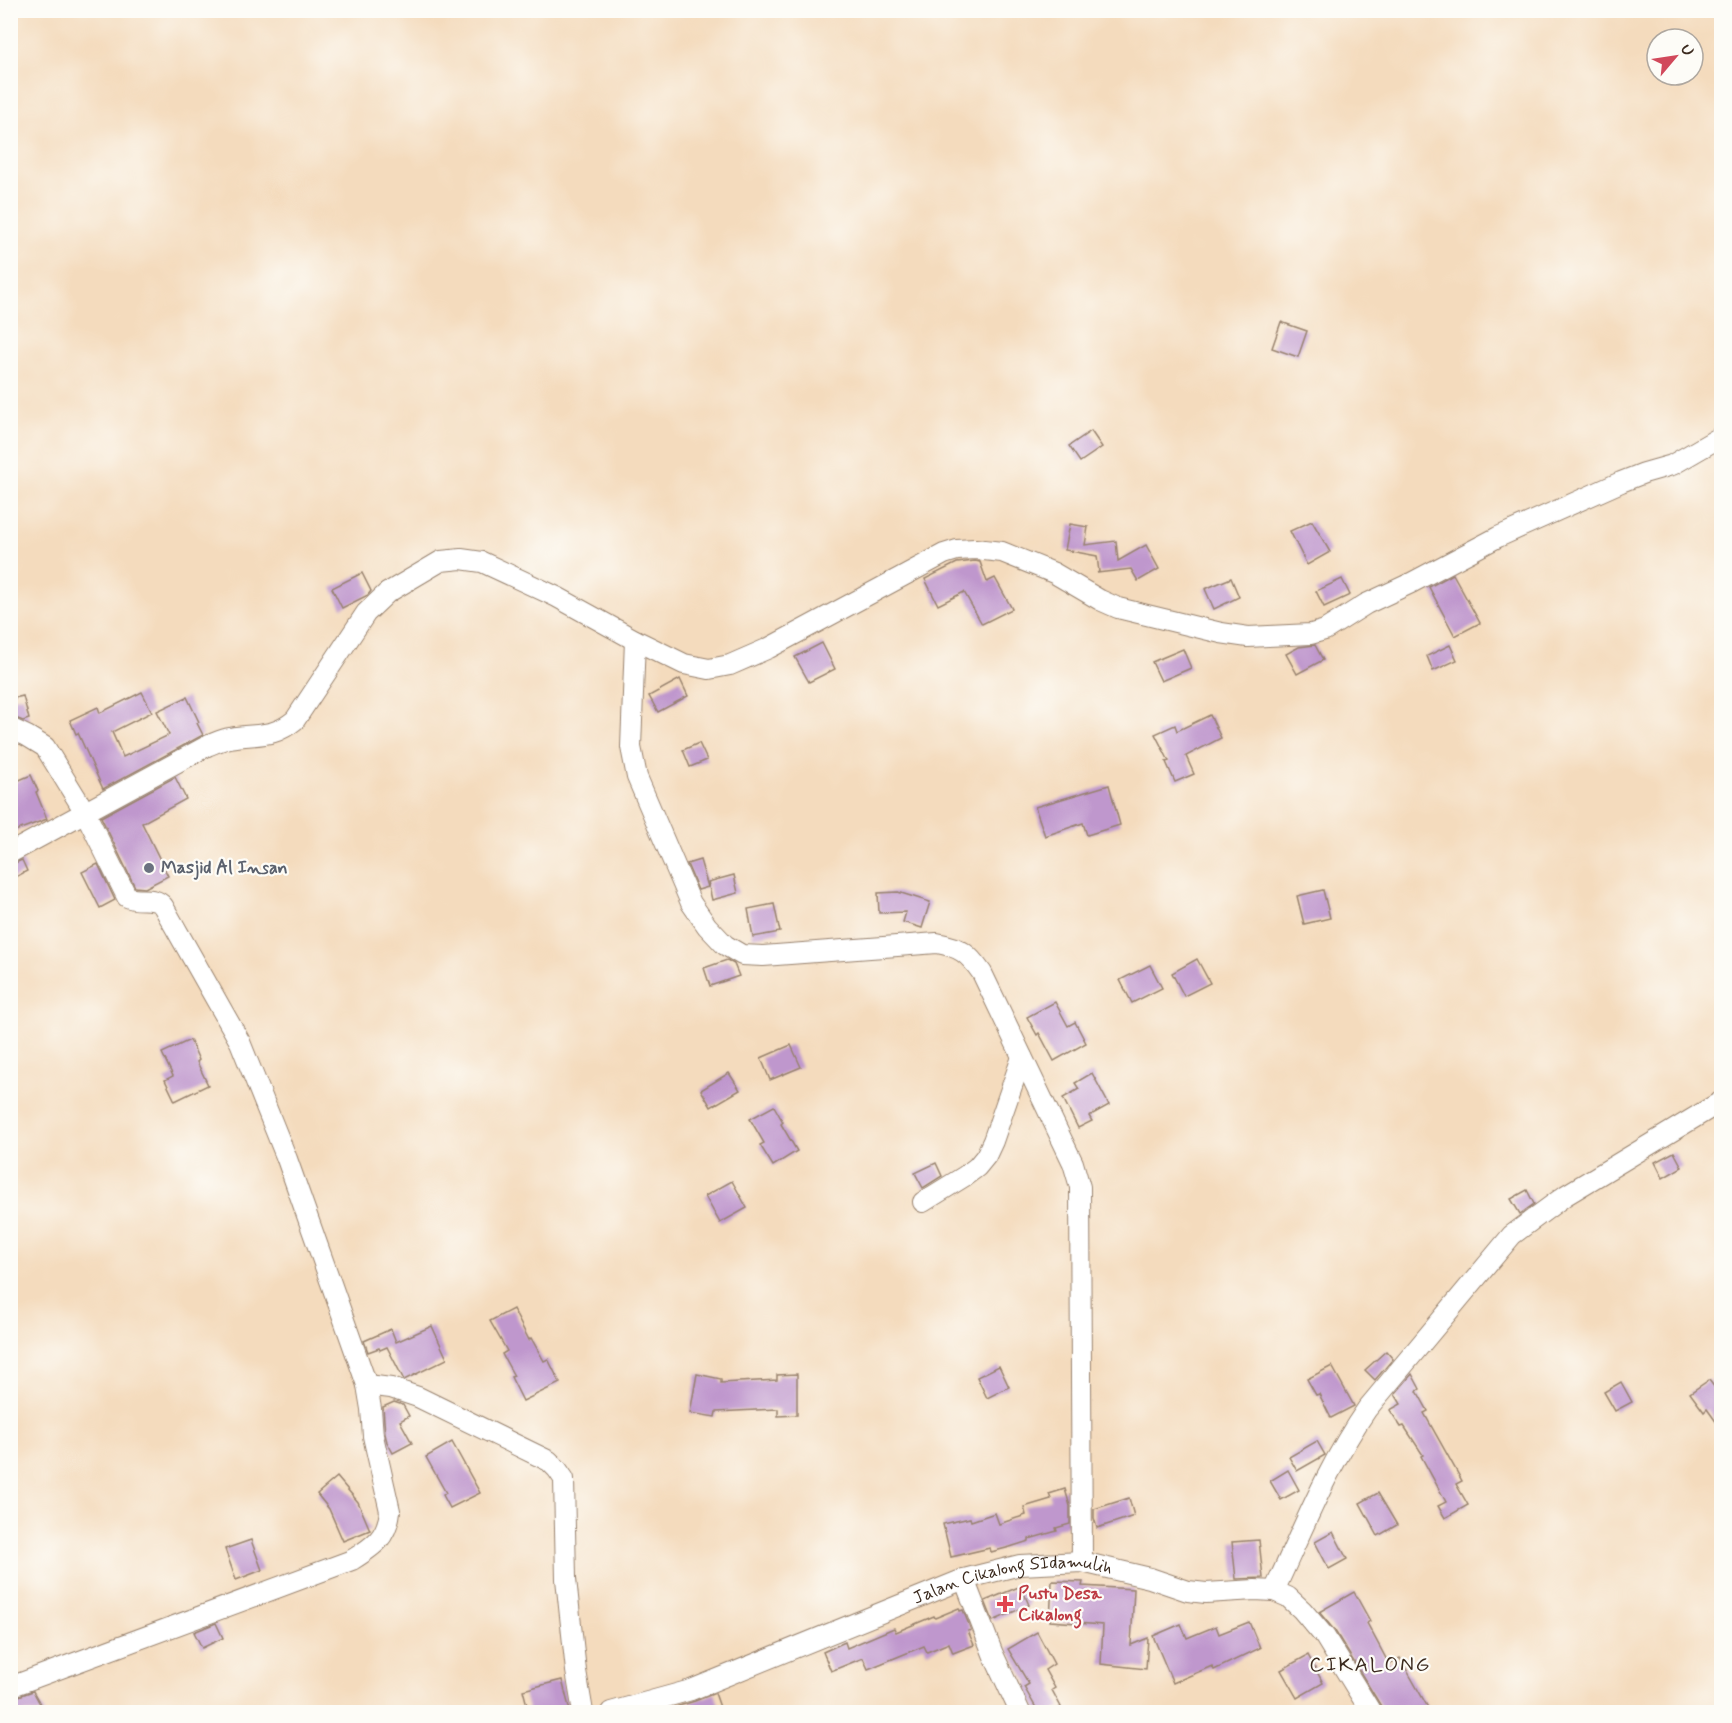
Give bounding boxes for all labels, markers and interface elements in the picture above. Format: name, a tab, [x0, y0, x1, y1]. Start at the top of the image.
north arrow	[1645, 27, 1705, 87]
text: U	[1675, 41, 1699, 60]
place label: Masjid Al Insan	[161, 856, 288, 880]
marker: Masjid Al Insan	[142, 861, 156, 875]
street label: Jalan Cikalong SIdamulih	[909, 1550, 1115, 1610]
place label: Pustu Desa Cikalong	[1018, 1582, 1103, 1629]
marker: Pustu Desa Cikalong	[996, 1595, 1014, 1613]
district label: CIKALONG	[1309, 1651, 1431, 1679]

